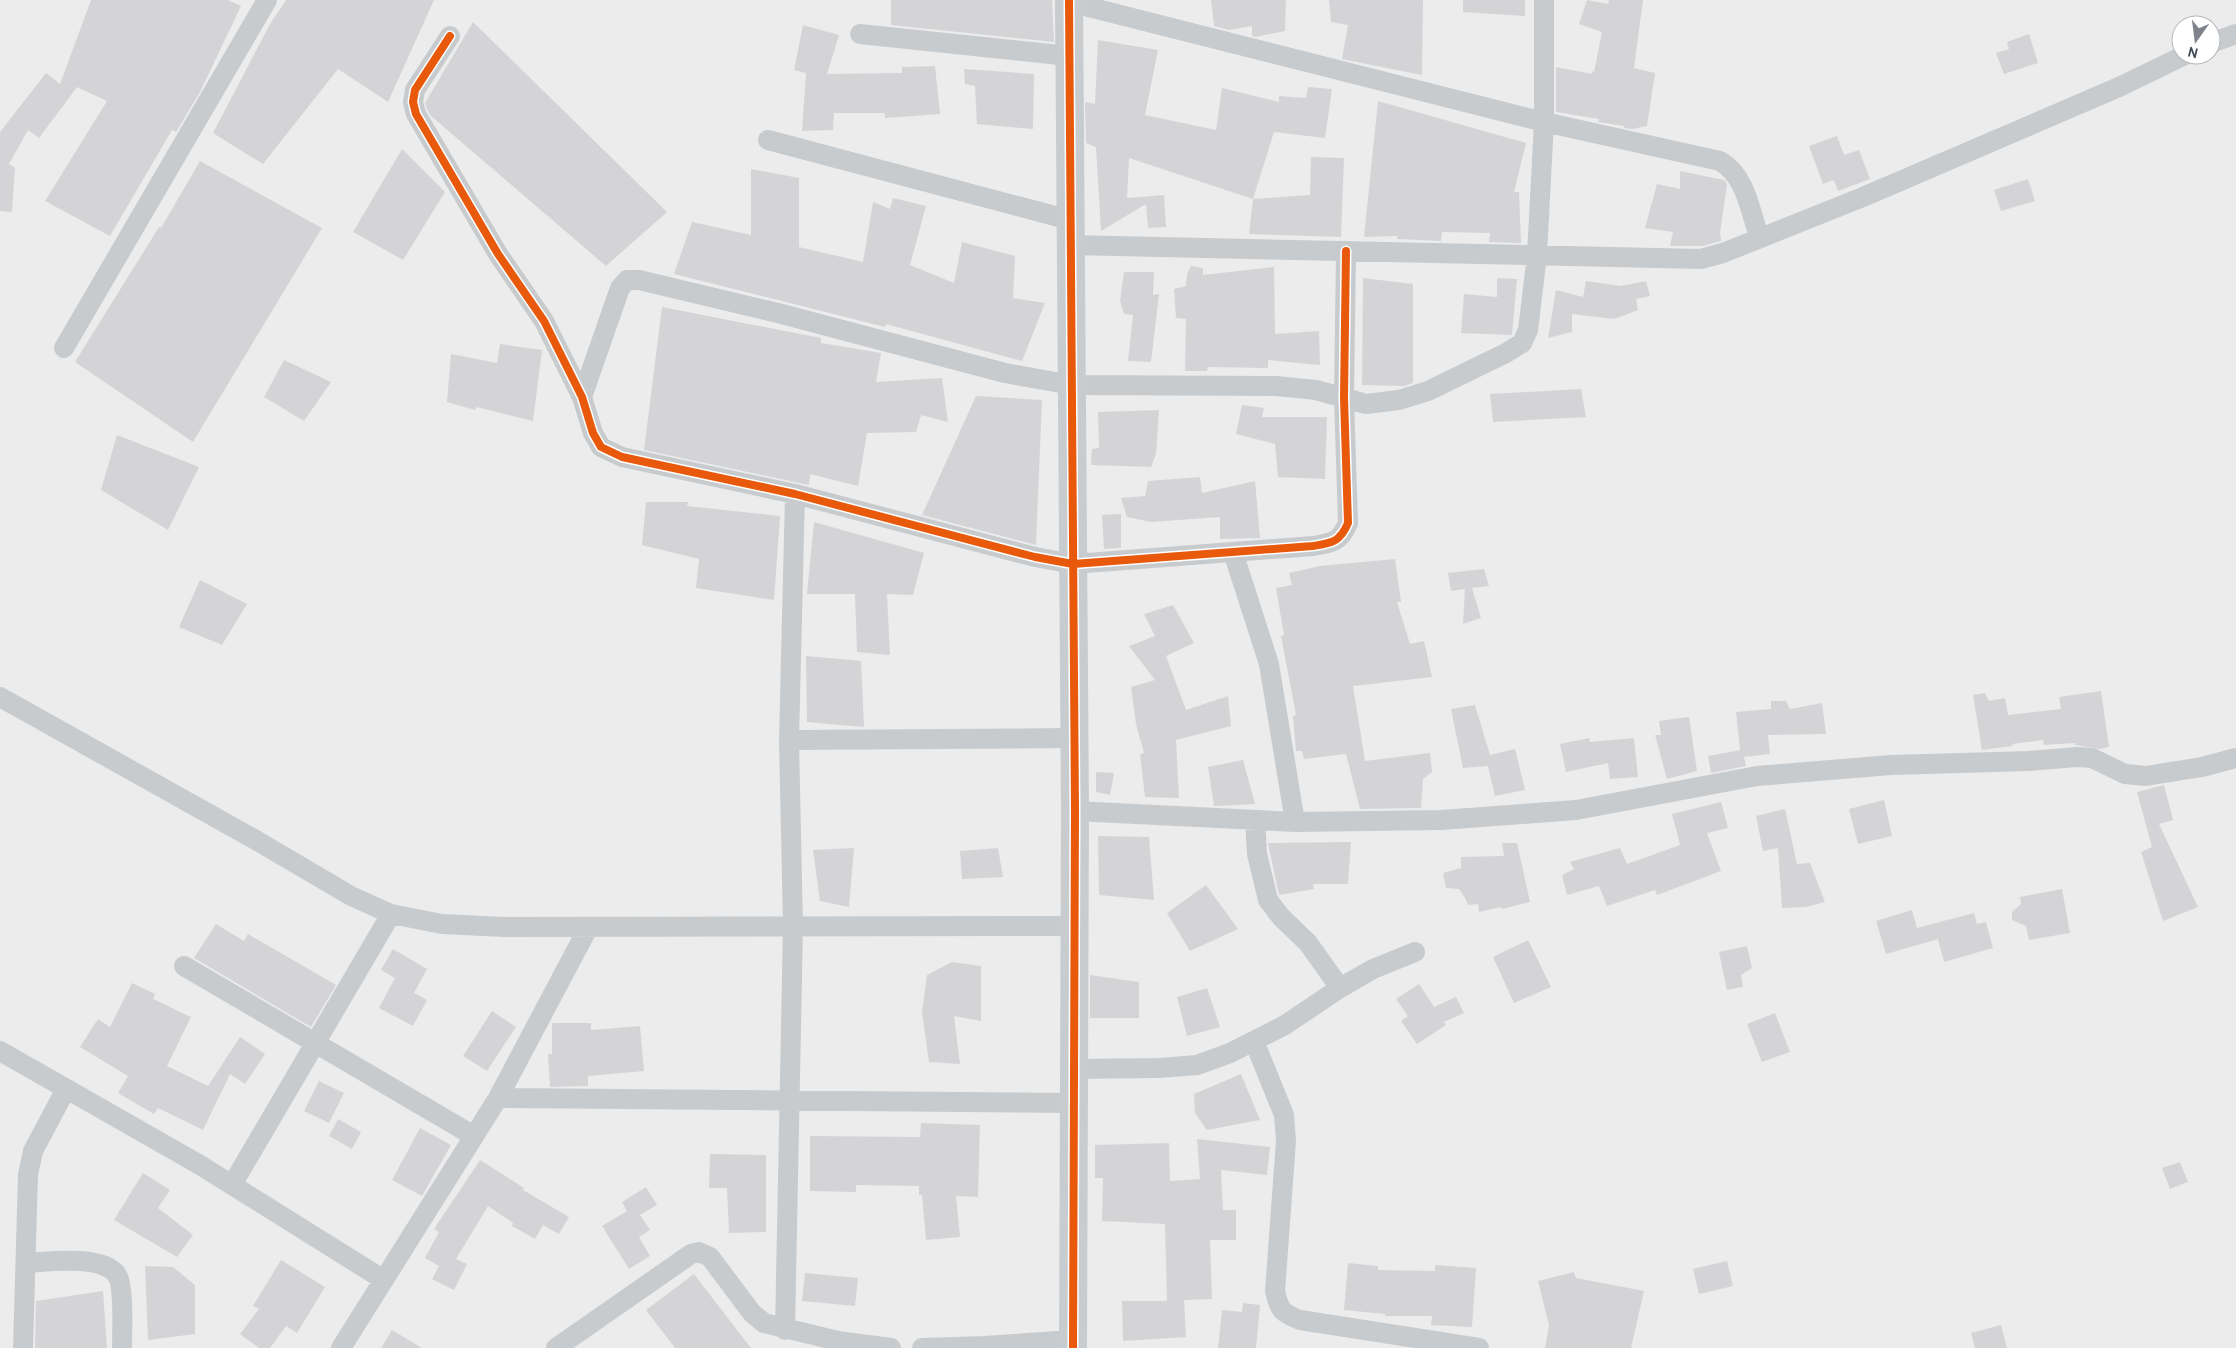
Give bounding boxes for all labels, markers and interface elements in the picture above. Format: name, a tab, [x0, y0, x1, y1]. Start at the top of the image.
north arrow	[2171, 15, 2221, 65]
text: N	[2186, 42, 2200, 61]

